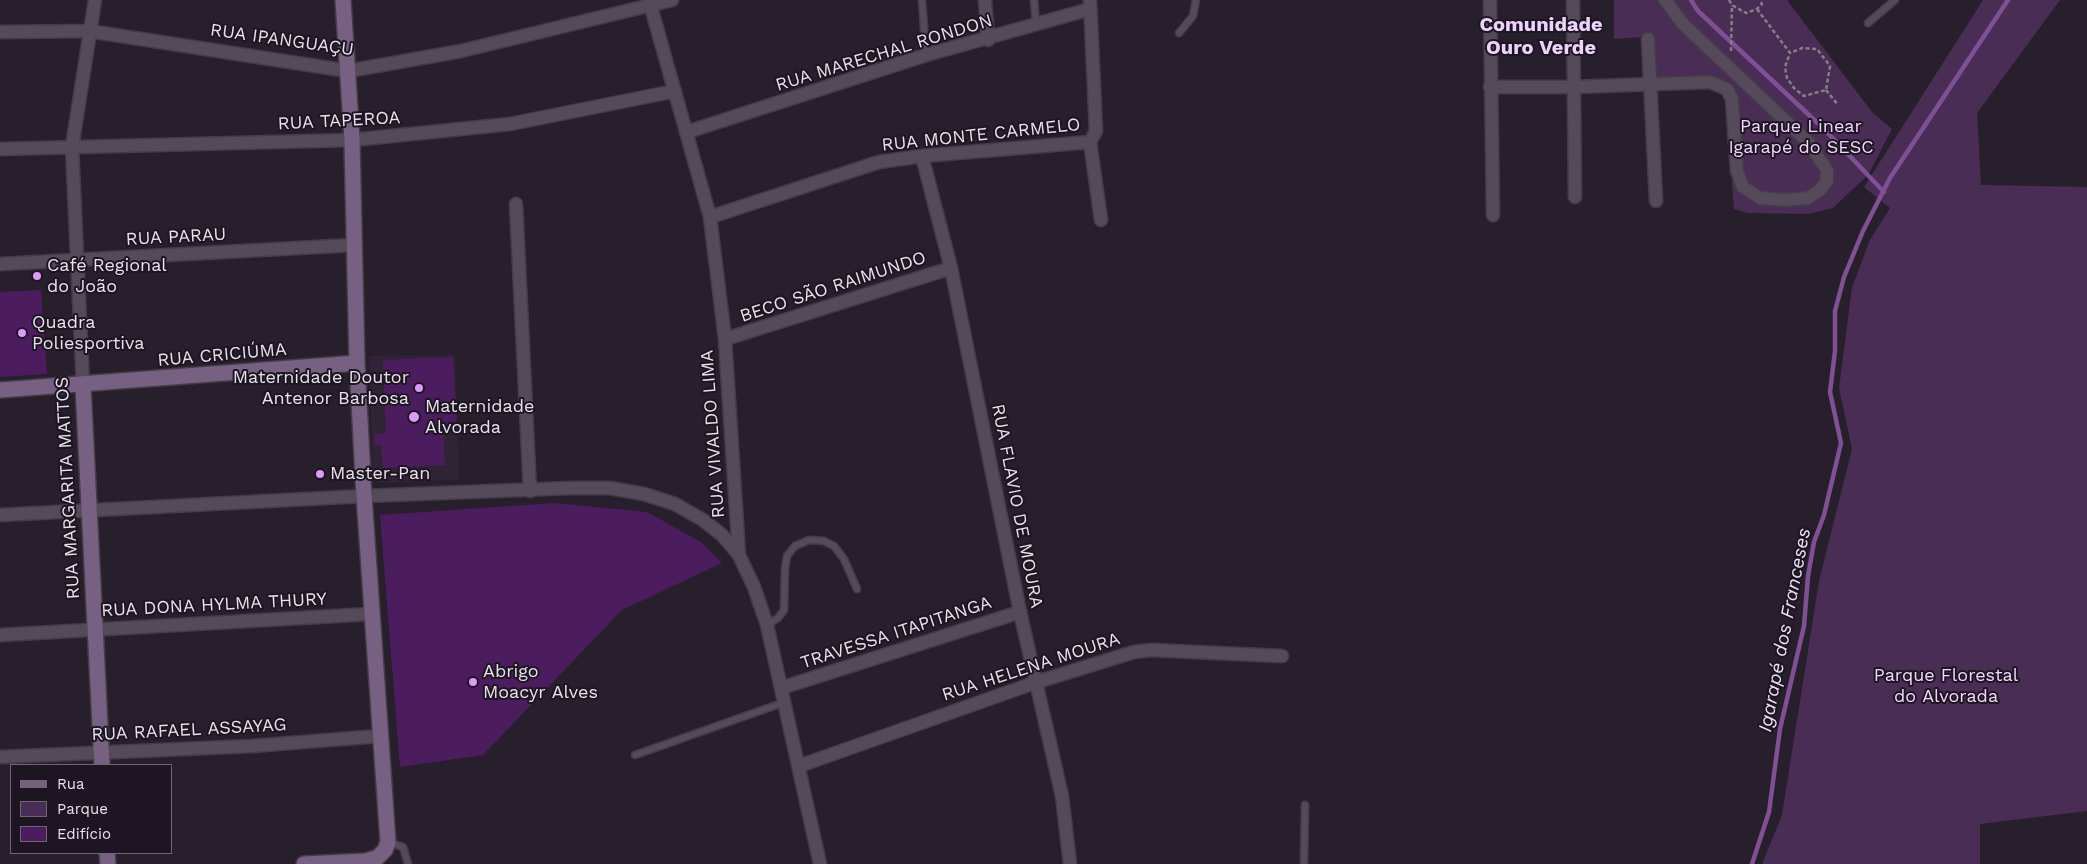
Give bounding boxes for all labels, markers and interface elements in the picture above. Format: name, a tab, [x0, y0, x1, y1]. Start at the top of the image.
street label: RUA MARECHAL RONDON	[773, 10, 995, 96]
district label: Comunidade Ouro Verde	[1479, 13, 1603, 60]
street label: RUA IPANGUAÇU	[209, 19, 355, 61]
street label: RUA TAPEROA	[277, 107, 401, 135]
street label: RUA MONTE CARMELO	[881, 114, 1081, 156]
park label: Parque Linear Igarapé do SESC	[1728, 116, 1874, 158]
street label: RUA PARAU	[125, 224, 227, 250]
street label: BECO SÃO RAIMUNDO	[737, 247, 929, 327]
place label: Café Regional do João	[47, 255, 167, 298]
marker: Café Regional do João	[31, 270, 43, 282]
place label: Quadra Poliesportiva	[32, 312, 144, 354]
marker: Quadra Poliesportiva	[16, 327, 28, 339]
street label: RUA CRICIÚMA	[156, 339, 288, 371]
street label: RUA VIVALDO LIMA	[696, 349, 730, 519]
place label: Maternidade Doutor Antenor Barbosa	[233, 367, 409, 409]
street label: RUA MARGARITA MATTOS	[51, 376, 85, 600]
marker: Maternidade Doutor Antenor Barbosa	[413, 382, 425, 394]
place label: Maternidade Alvorada	[425, 396, 534, 438]
street label: RUA FLAVIO DE MOURA	[987, 402, 1047, 610]
marker: Maternidade Alvorada	[407, 410, 421, 424]
place label: Master-Pan	[330, 463, 430, 485]
marker: Master-Pan	[314, 468, 326, 480]
water label: Igarapé dos Franceses	[1754, 526, 1816, 734]
street label: RUA DONA HYLMA THURY	[101, 588, 327, 622]
street label: TRAVESSA ITAPITANGA	[798, 592, 994, 674]
street label: RUA HELENA MOURA	[939, 628, 1123, 706]
place label: Abrigo Moacyr Alves	[483, 661, 598, 704]
park label: Parque Florestal do Alvorada	[1874, 665, 2018, 708]
marker: Abrigo Moacyr Alves	[467, 676, 479, 688]
street label: RUA RAFAEL ASSAYAG	[91, 714, 287, 746]
legend	[10, 764, 172, 854]
text: Rua	[57, 775, 85, 793]
text: Parque	[57, 800, 108, 818]
text: Edifício	[57, 825, 111, 843]

